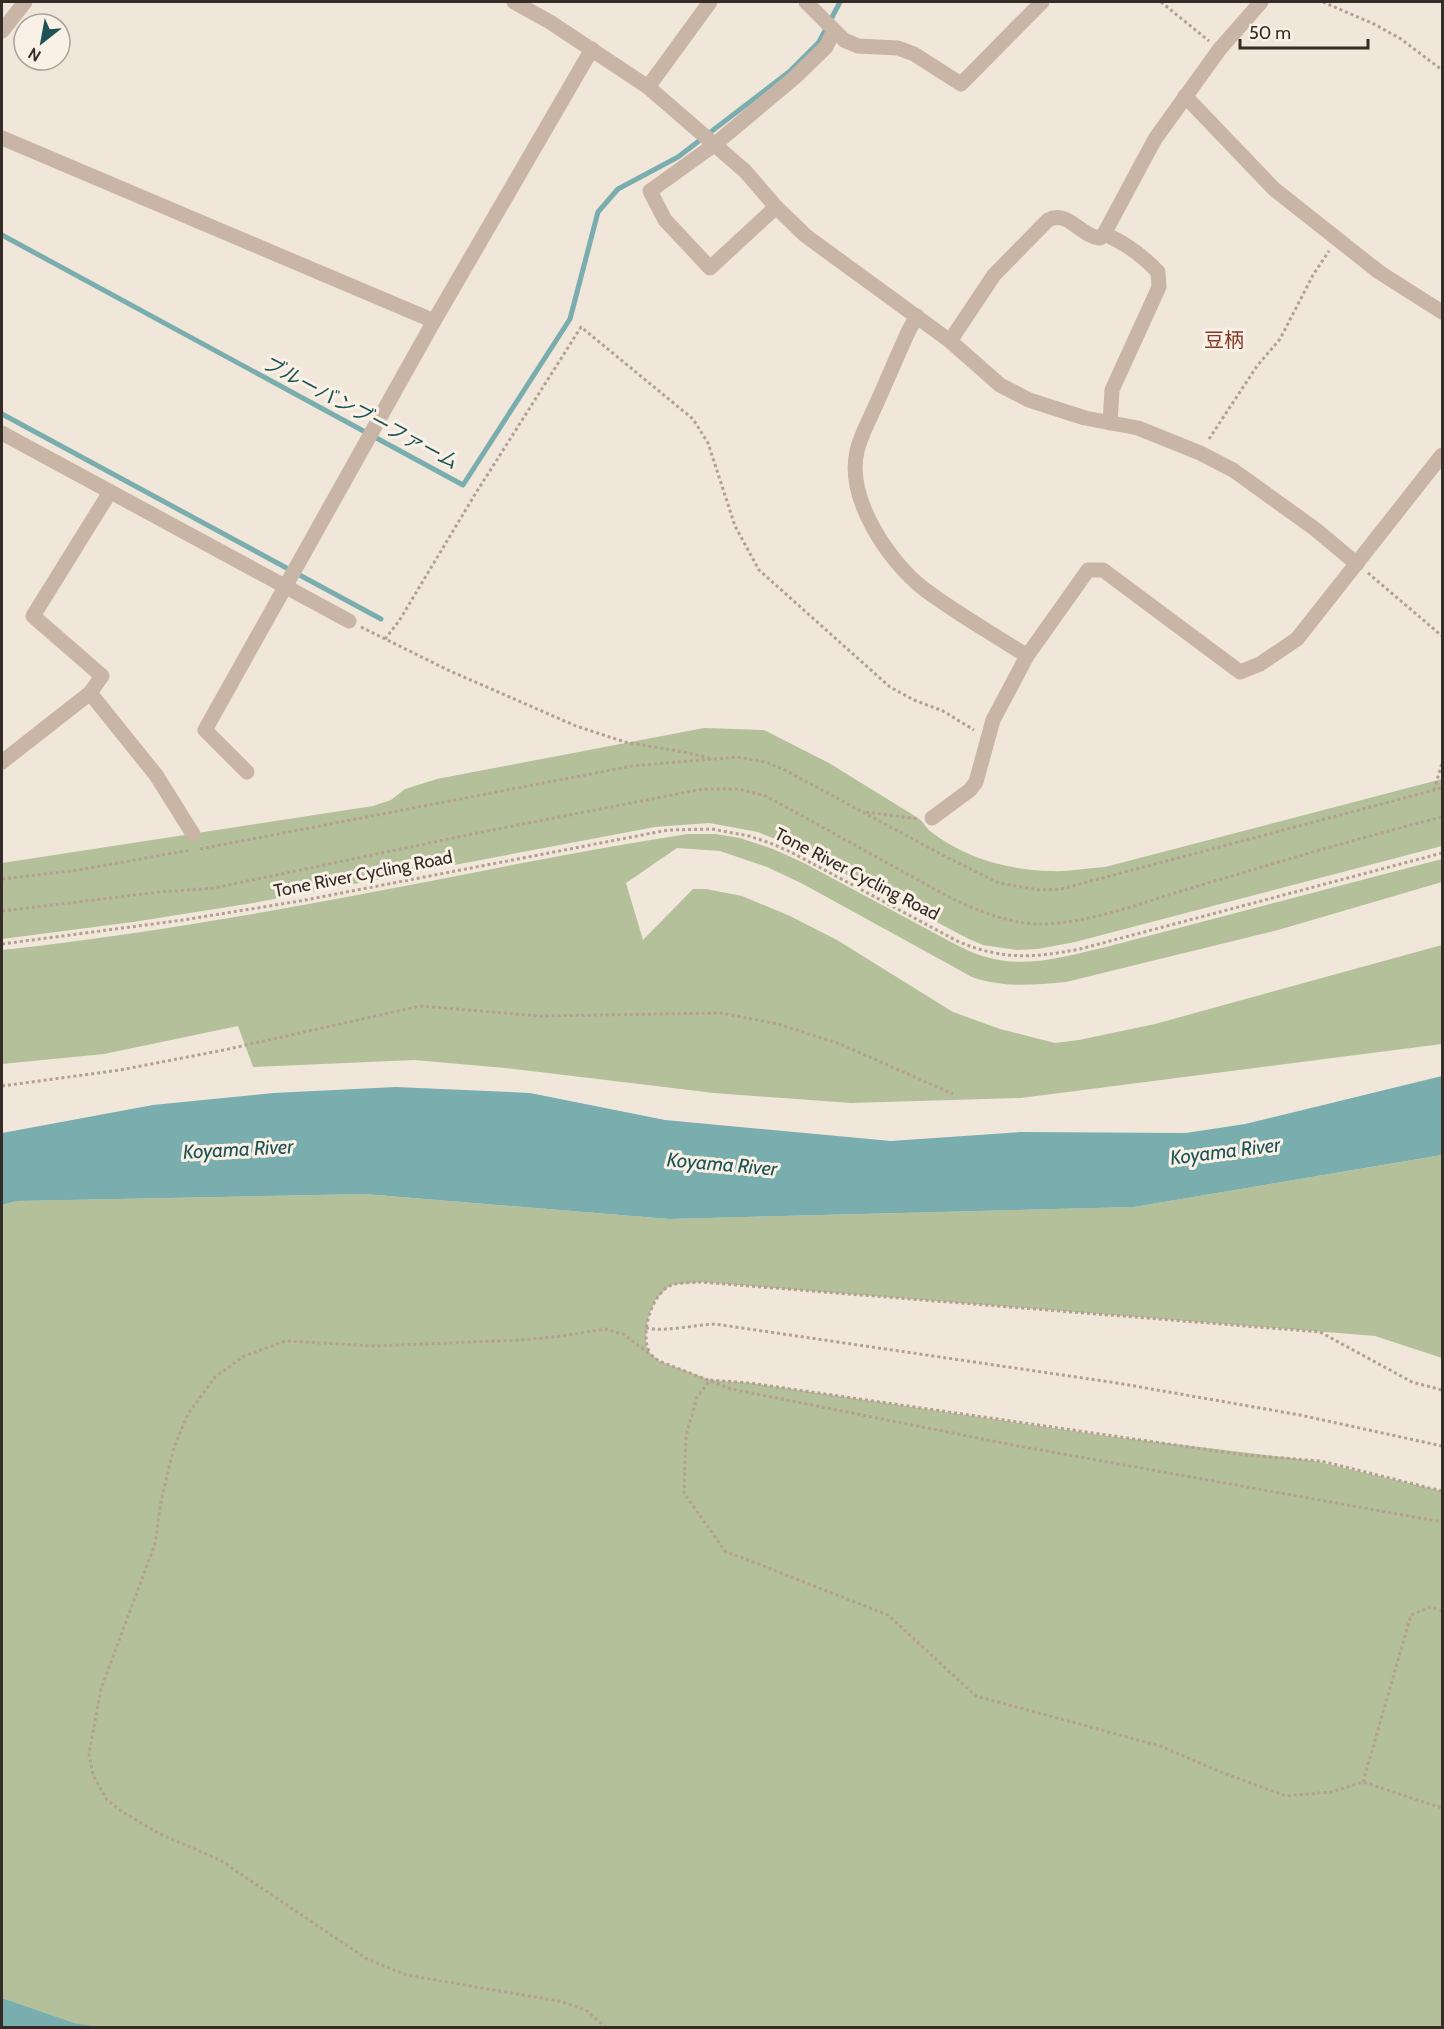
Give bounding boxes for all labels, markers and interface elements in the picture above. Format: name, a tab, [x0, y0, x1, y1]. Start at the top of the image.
north arrow	[12, 12, 72, 72]
scale bar	[1240, 12, 1368, 50]
text: 50 m	[1249, 22, 1291, 44]
text: N	[25, 43, 44, 65]
district label: 豆柄	[1204, 328, 1244, 352]
water label: ブルーバンブーファーム	[258, 350, 462, 474]
street label: Tone River Cycling Road	[771, 823, 943, 925]
street label: Tone River Cycling Road	[272, 846, 454, 902]
water label: Koyama River	[1169, 1132, 1282, 1170]
water label: Koyama River	[182, 1134, 295, 1164]
water label: Koyama River	[666, 1147, 779, 1181]

